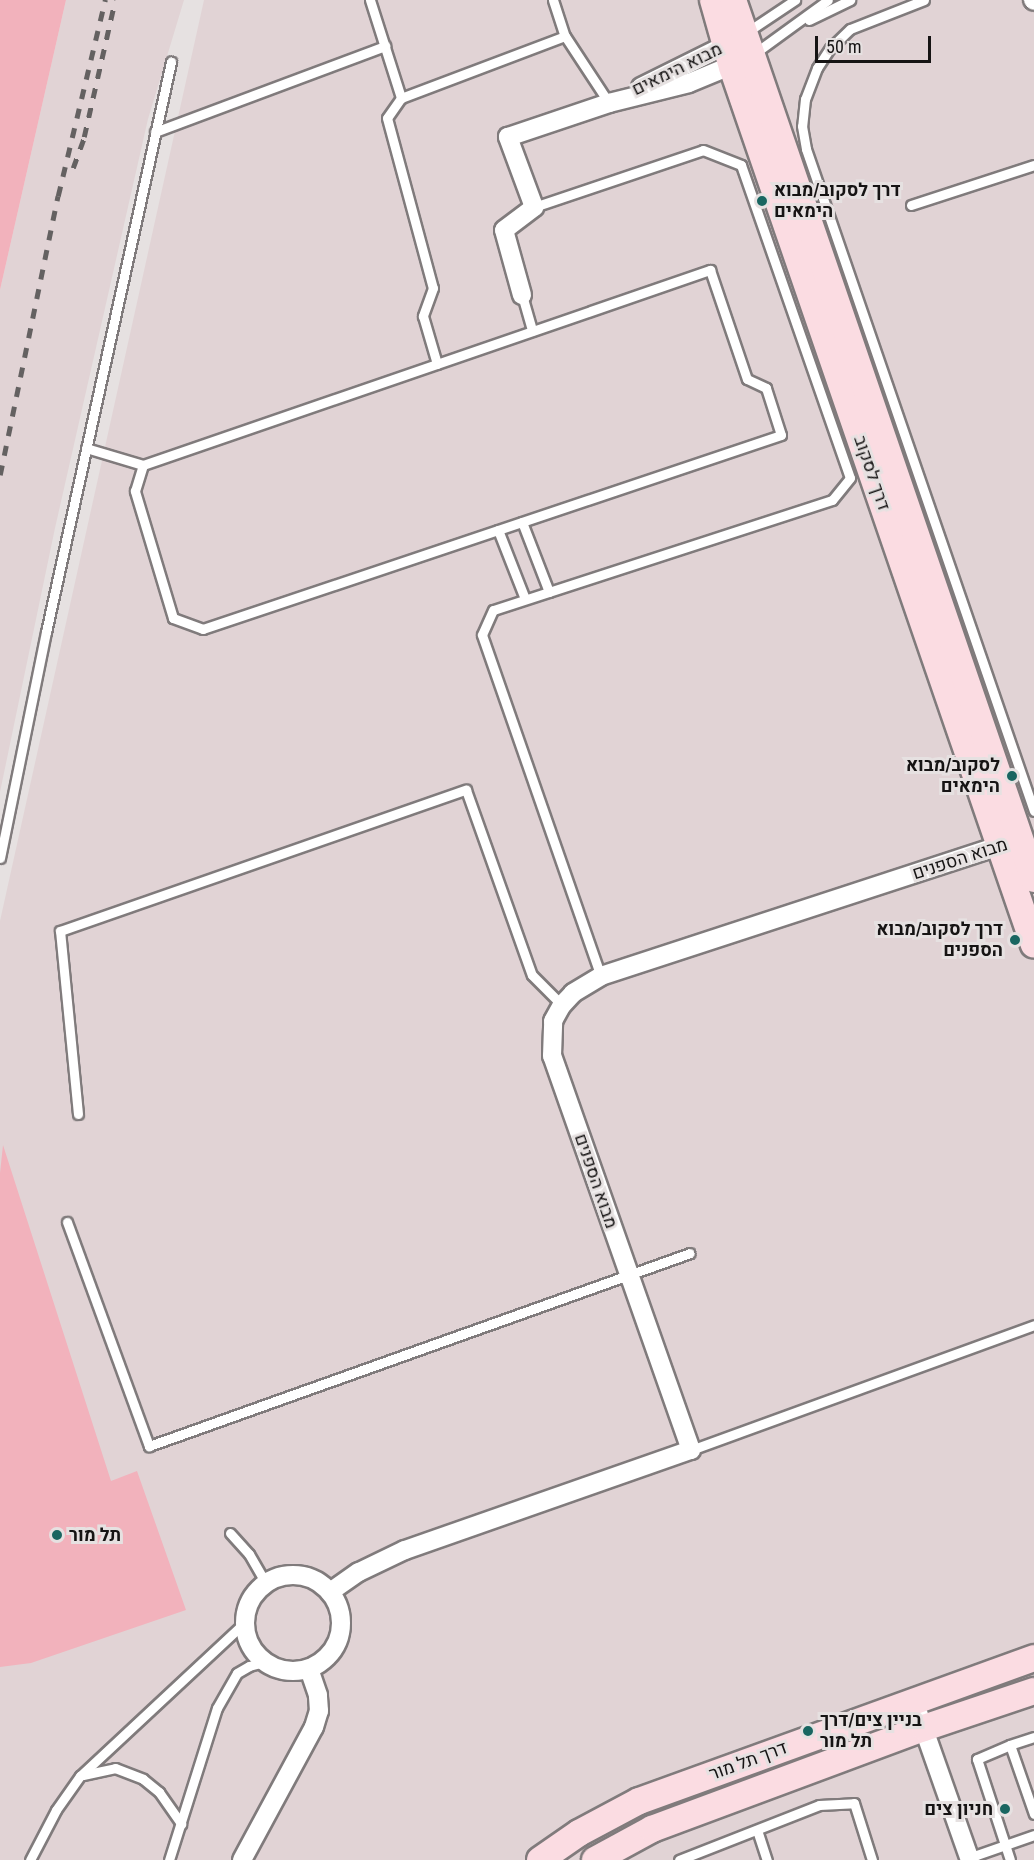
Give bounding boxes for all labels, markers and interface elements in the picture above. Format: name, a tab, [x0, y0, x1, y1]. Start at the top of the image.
scale bar	[818, 24, 934, 62]
text: 50 m	[826, 36, 861, 57]
street label: מבוא הימאים	[628, 38, 726, 100]
place label: דרך לסקוב/מבוא הימאים	[774, 180, 901, 222]
marker: דרך לסקוב/מבוא הימאים	[755, 194, 769, 208]
street label: דרך לסקוב	[849, 433, 895, 513]
place label: לסקוב/מבוא הימאים	[906, 755, 1000, 798]
marker: לסקוב/מבוא הימאים	[1005, 769, 1019, 783]
street label: מבוא הספנים	[910, 833, 1010, 885]
place label: דרך לסקוב/מבוא הספנים	[876, 919, 1003, 962]
marker: דרך לסקוב/מבוא הספנים	[1008, 933, 1022, 947]
street label: מבוא הספנים	[570, 1131, 622, 1231]
place label: תל מור	[69, 1524, 121, 1546]
marker: תל מור	[50, 1528, 64, 1542]
place label: בניין צים/דרך תל מור	[820, 1710, 922, 1752]
marker: בניין צים/דרך תל מור	[801, 1724, 815, 1738]
street label: דרך תל מור	[706, 1737, 790, 1785]
place label: חניון צים	[924, 1798, 993, 1820]
marker: חניון צים	[998, 1802, 1012, 1816]

